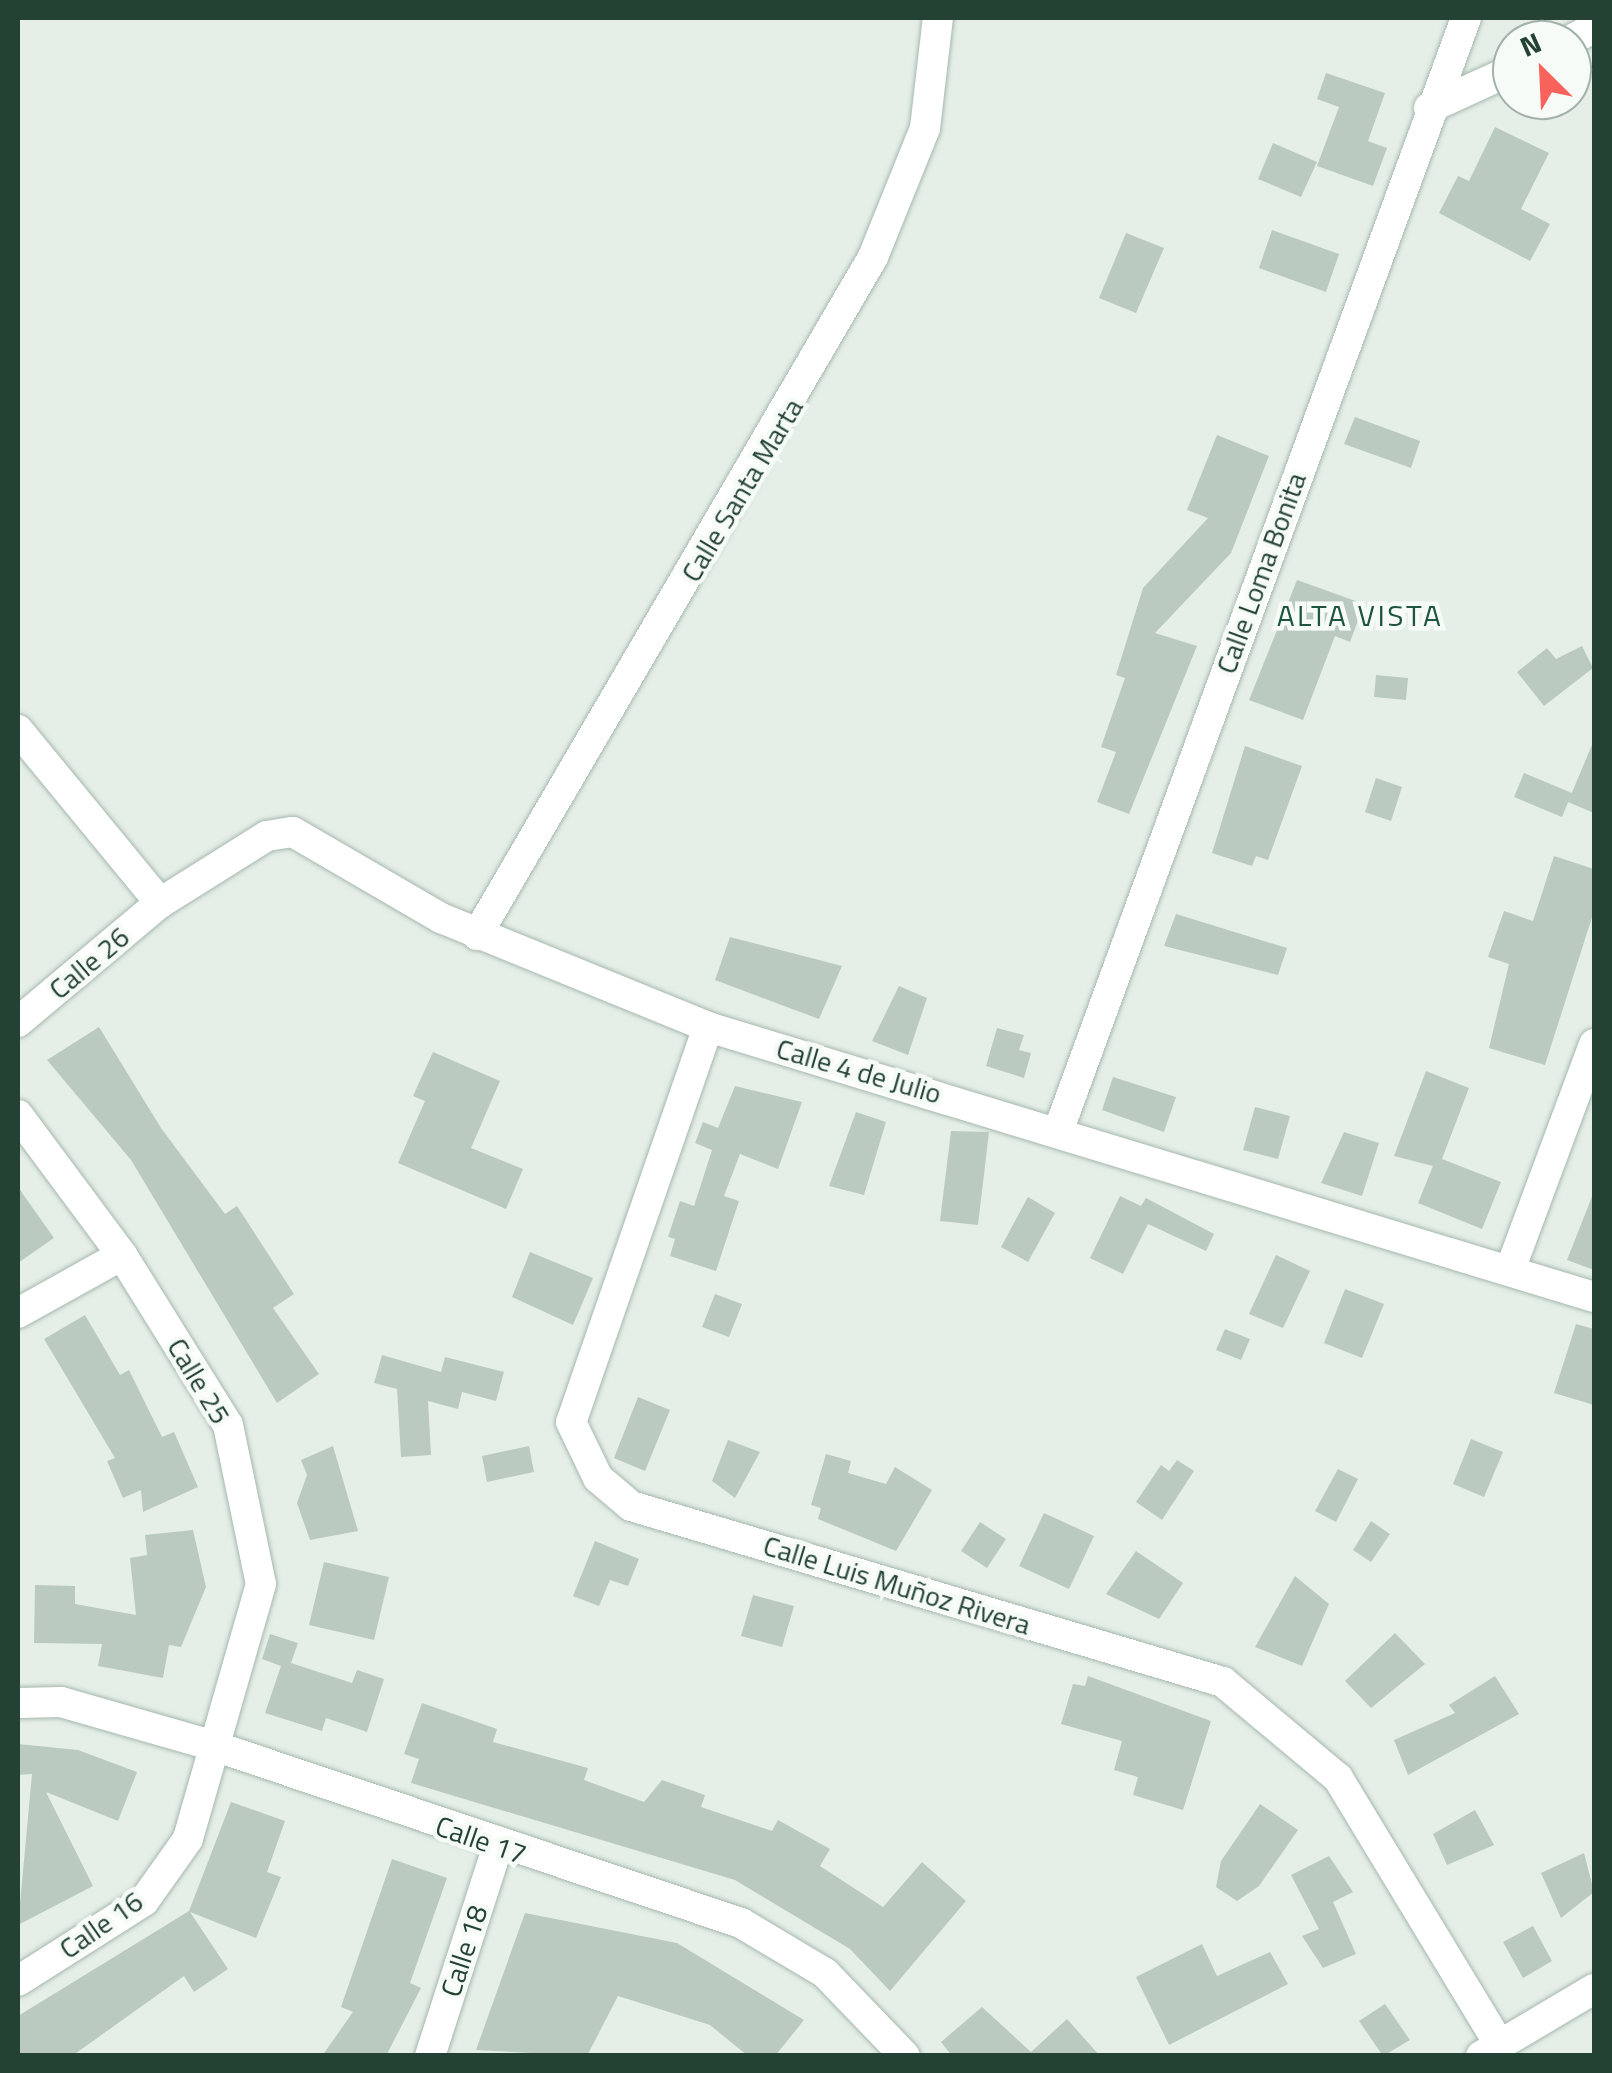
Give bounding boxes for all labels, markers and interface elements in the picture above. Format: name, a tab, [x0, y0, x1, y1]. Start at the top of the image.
north arrow	[1492, 20, 1592, 120]
text: N	[1513, 20, 1548, 68]
street label: Calle Santa Marta	[674, 392, 810, 588]
street label: Calle Loma Bonita	[1209, 468, 1313, 678]
district label: ALTA VISTA	[1277, 597, 1443, 633]
street label: Calle 26	[42, 920, 136, 1006]
street label: Calle 4 de Julio	[773, 1031, 945, 1111]
street label: Calle 25	[160, 1332, 238, 1430]
street label: Calle Luis Muñoz Rivera	[759, 1528, 1035, 1642]
street label: Calle 17	[431, 1809, 531, 1871]
street label: Calle 16	[53, 1884, 149, 1966]
street label: Calle 18	[434, 1901, 494, 2001]

